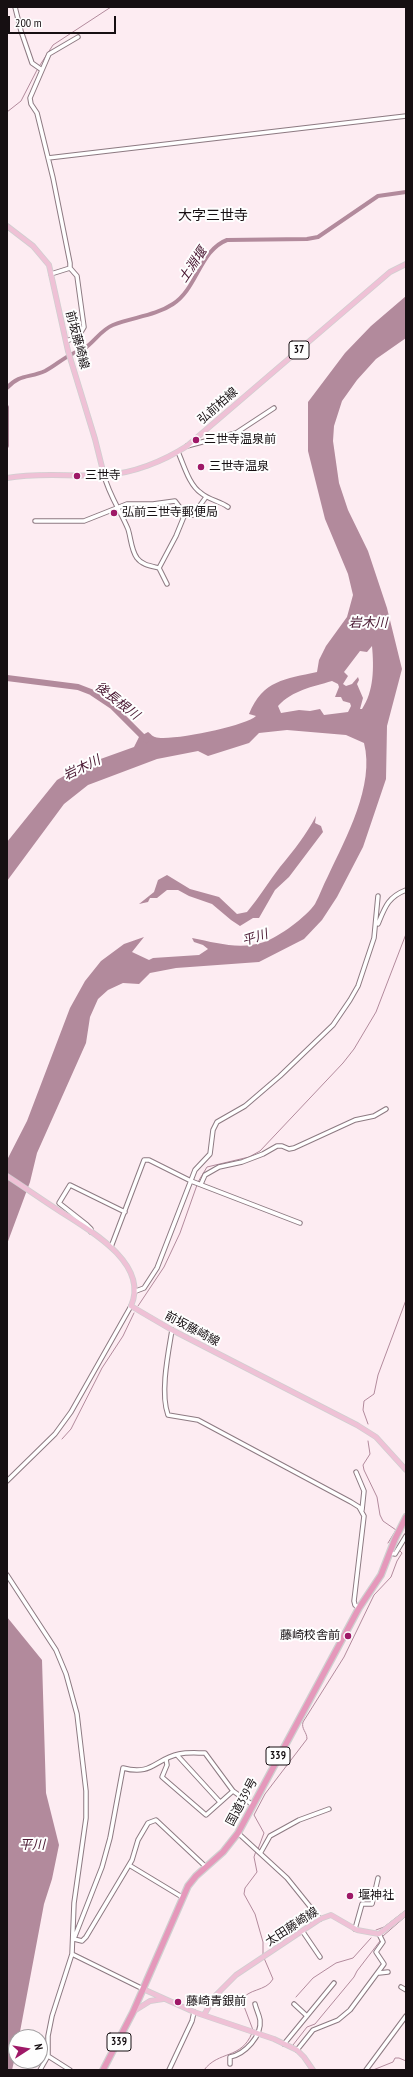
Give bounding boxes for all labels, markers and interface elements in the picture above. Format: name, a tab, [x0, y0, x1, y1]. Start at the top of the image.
scale bar	[10, 8, 118, 34]
text: 200 m	[15, 15, 42, 30]
district label: 大字三世寺	[178, 208, 248, 224]
water label: 土淵堰	[176, 244, 210, 286]
street label: 前坂藤崎線	[62, 309, 92, 371]
road number: 37	[289, 341, 309, 359]
street label: 弘前柏線	[195, 385, 241, 427]
place label: 三世寺温泉前	[204, 433, 276, 447]
marker: 三世寺温泉前	[191, 435, 201, 445]
place label: 三世寺温泉	[209, 460, 269, 474]
marker: 三世寺温泉	[196, 462, 206, 472]
place label: 三世寺	[85, 469, 121, 483]
marker: 三世寺	[72, 471, 82, 481]
place label: 弘前三世寺郵便局	[122, 506, 218, 520]
marker: 弘前三世寺郵便局	[109, 508, 119, 518]
water label: 岩木川	[349, 615, 387, 631]
water label: 後長根川	[92, 679, 142, 723]
water label: 岩木川	[61, 752, 103, 784]
water label: 平川	[240, 927, 270, 949]
street label: 前坂藤崎線	[162, 1309, 222, 1349]
place label: 藤崎校舎前	[280, 1629, 340, 1643]
marker: 藤崎校舎前	[343, 1631, 353, 1641]
road number: 339	[266, 1747, 290, 1765]
street label: 国道339号	[223, 1776, 261, 1828]
water label: 平川	[19, 1837, 45, 1853]
place label: 堰神社	[358, 1889, 394, 1903]
marker: 堰神社	[345, 1891, 355, 1901]
street label: 太田藤崎線	[263, 1905, 321, 1949]
place label: 藤崎青銀前	[186, 1995, 246, 2009]
marker: 藤崎青銀前	[173, 1997, 183, 2007]
north arrow	[8, 2029, 48, 2069]
road number: 339	[107, 2033, 131, 2051]
text: N	[31, 2042, 46, 2051]

